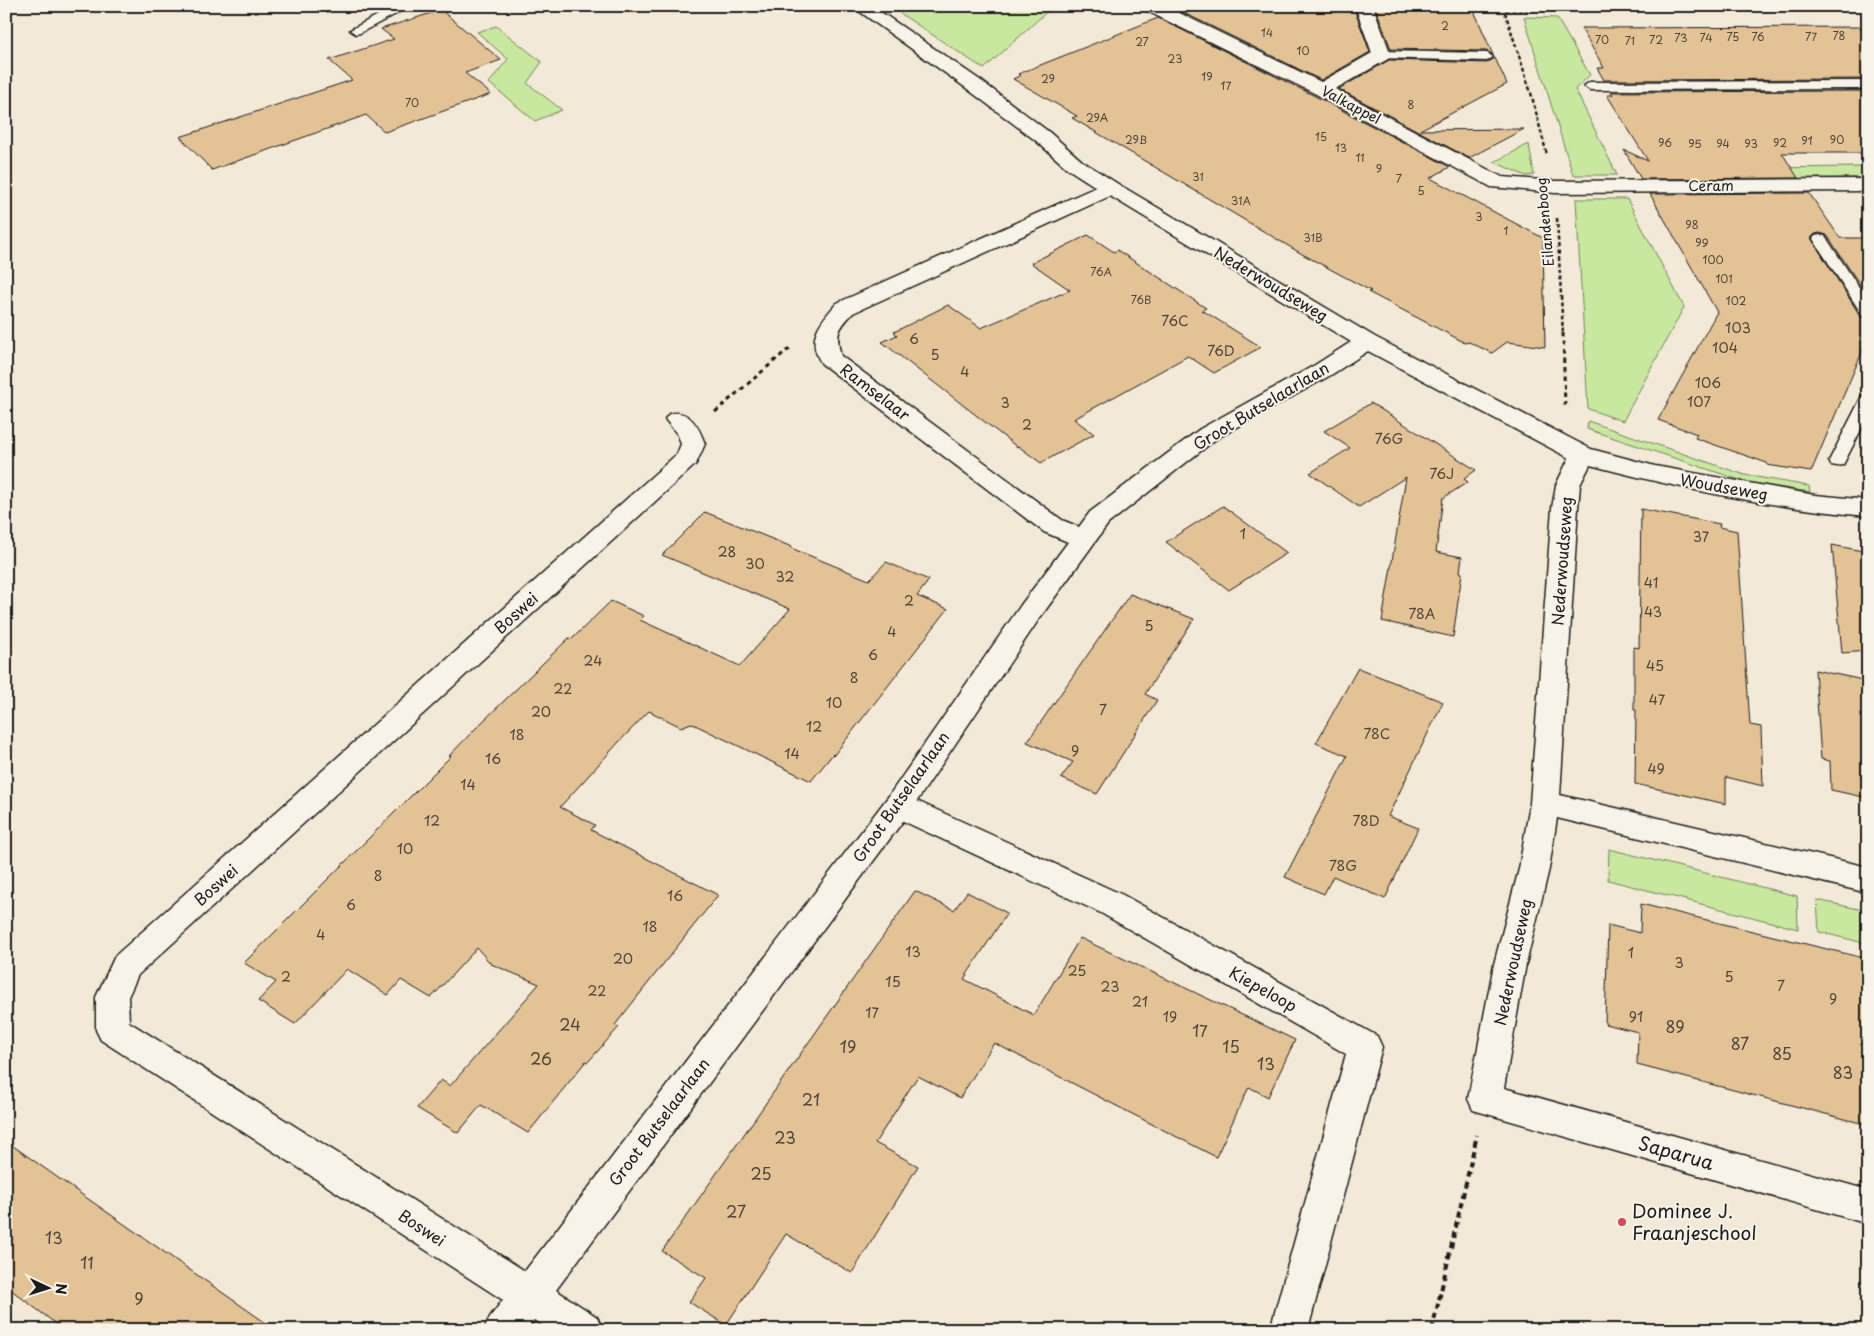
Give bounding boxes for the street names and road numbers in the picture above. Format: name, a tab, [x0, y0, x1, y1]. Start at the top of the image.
street label: Valkappel	[1318, 80, 1385, 129]
street label: Ceram	[1688, 175, 1734, 196]
street label: Eilandenboog	[1530, 177, 1559, 268]
street label: Nederwoudseweg	[1210, 240, 1333, 327]
street label: Groot Butselaarlaan	[1188, 355, 1333, 455]
street label: Ramselaar	[836, 357, 916, 426]
street label: Woudseweg	[1678, 466, 1770, 506]
street label: Nederwoudseweg	[1545, 496, 1577, 626]
street label: Boswei	[488, 586, 543, 639]
street label: Groot Butselaarlaan	[846, 726, 954, 867]
street label: Boswei	[188, 858, 243, 911]
street label: Nederwoudseweg	[1487, 896, 1537, 1028]
street label: Kiepeloop	[1225, 960, 1302, 1017]
street label: Groot Butselaarlaan	[602, 1052, 714, 1191]
street label: Saparua	[1635, 1128, 1717, 1176]
street label: Boswei	[394, 1203, 451, 1251]

